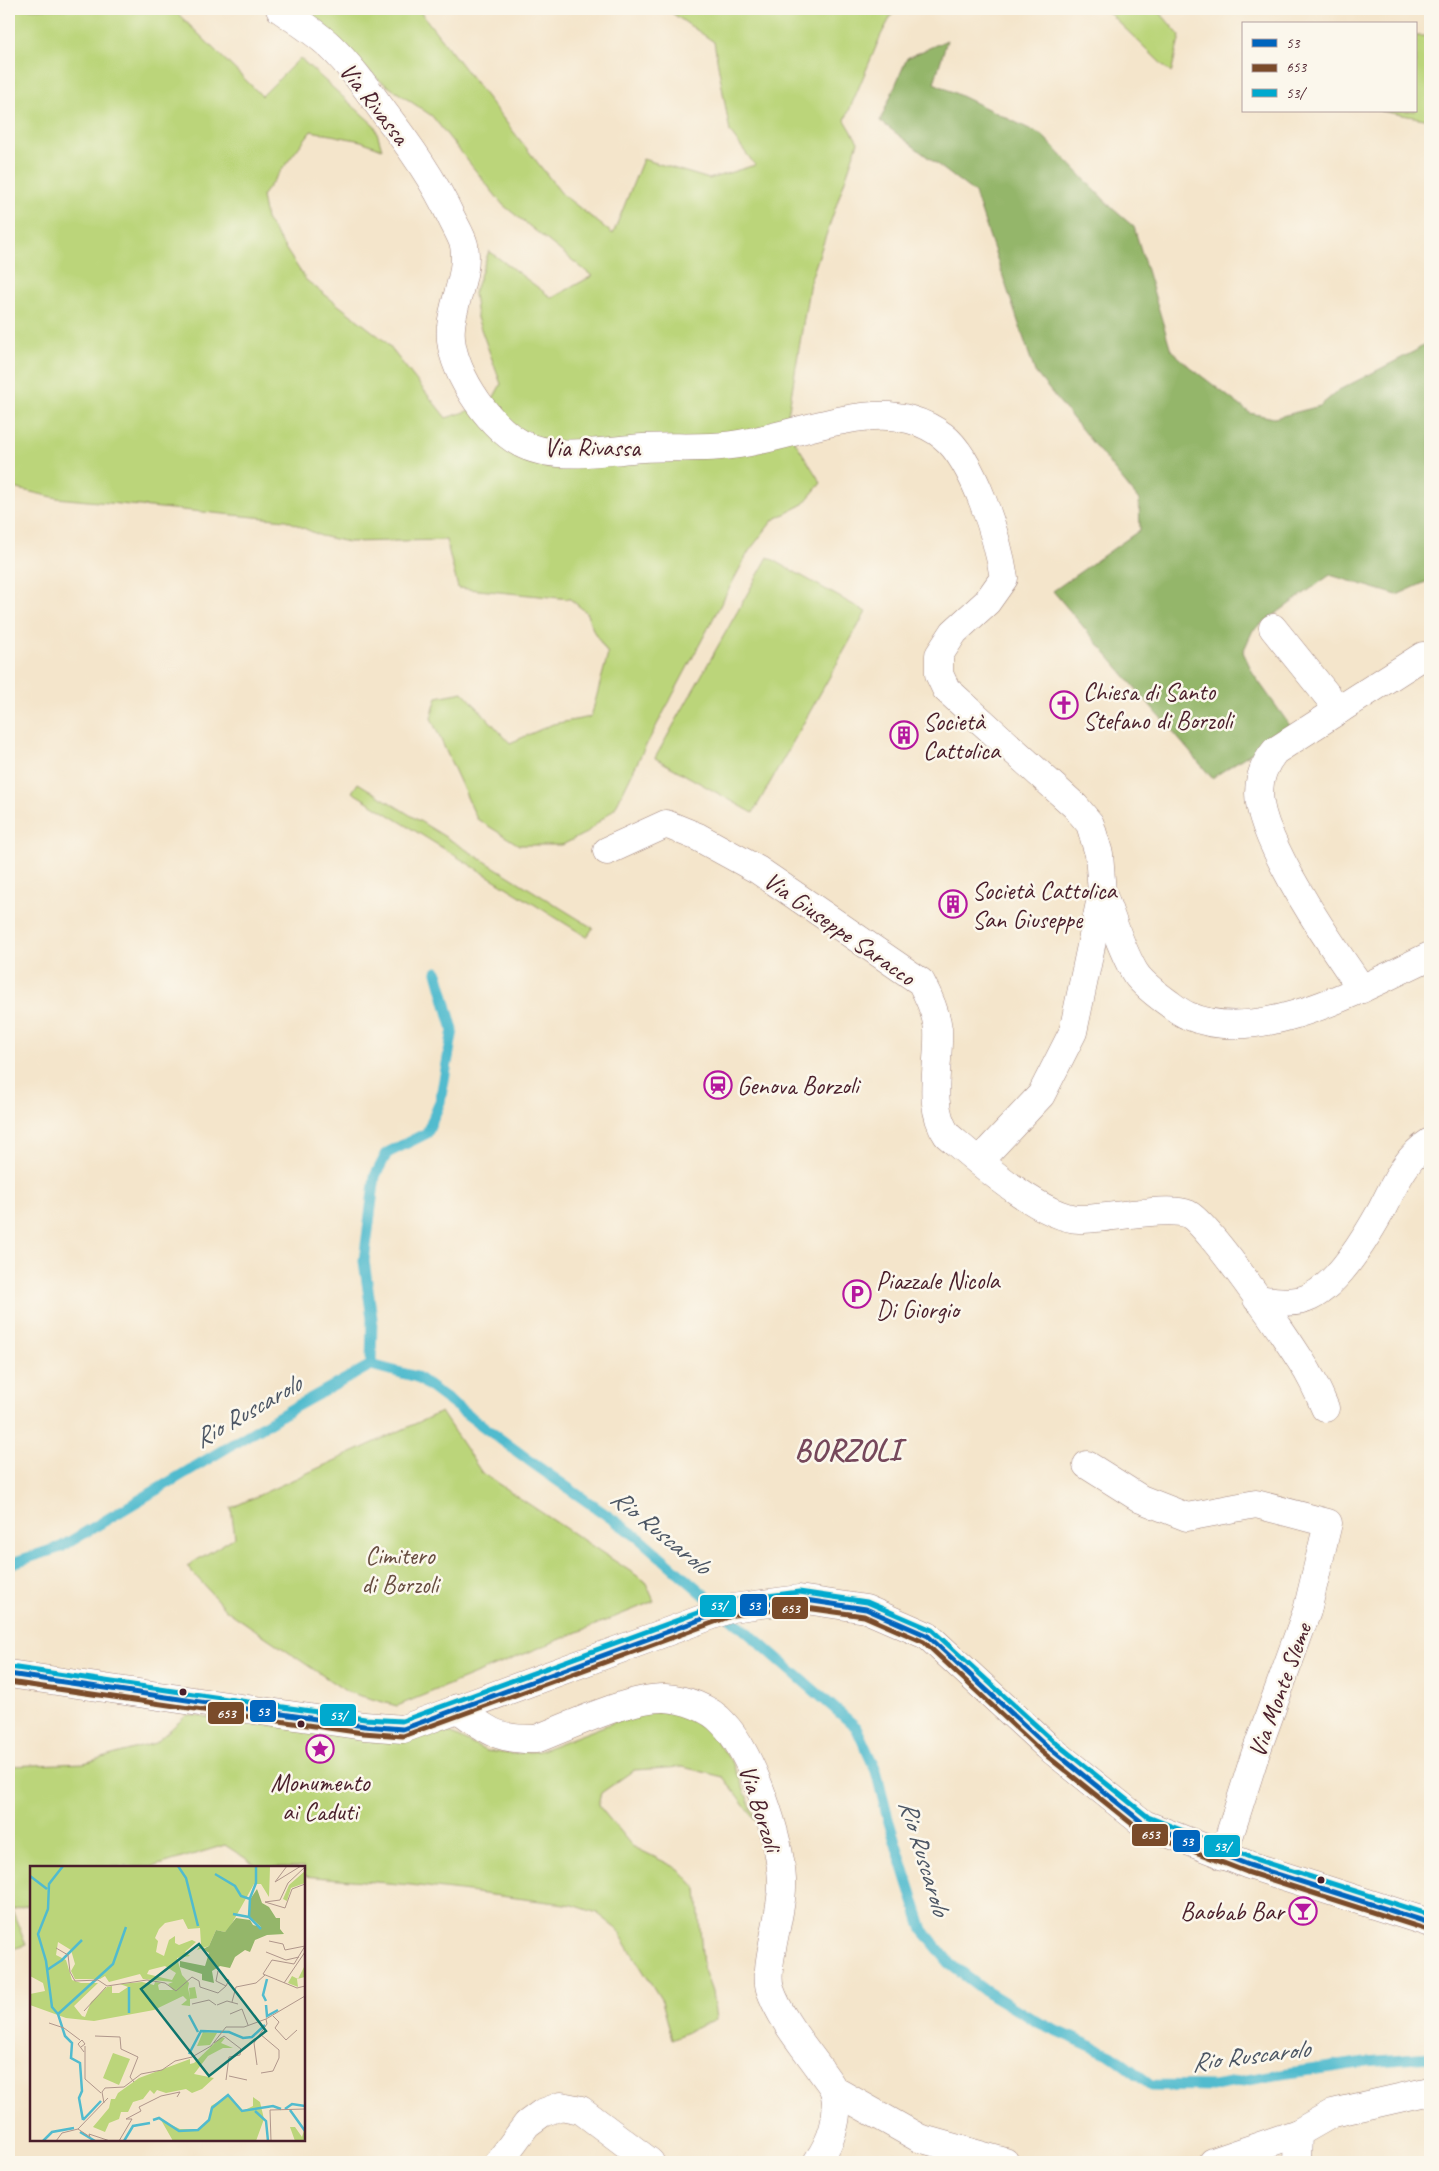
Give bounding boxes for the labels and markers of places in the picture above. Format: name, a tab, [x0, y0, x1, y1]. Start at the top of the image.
place label: Chiesa di Santo Stefano di Borzoli	[1083, 676, 1236, 737]
church icon: Chiesa di Santo Stefano di Borzoli	[1049, 690, 1079, 720]
place label: Società Cattolica	[923, 706, 1002, 767]
building icon: Società Cattolica	[889, 720, 919, 750]
place label: Società Cattolica San Giuseppe	[972, 875, 1119, 936]
building icon: Società Cattolica San Giuseppe	[938, 889, 968, 919]
station icon: Genova Borzoli	[703, 1070, 733, 1100]
place label: Genova Borzoli	[737, 1070, 862, 1102]
place label: Piazzale Nicola Di Giorgio	[876, 1265, 1002, 1326]
parking icon: Piazzale Nicola Di Giorgio	[842, 1279, 872, 1309]
unlabelled marker	[178, 1687, 188, 1697]
unlabelled marker	[296, 1719, 306, 1729]
place icon: Monumento ai Caduti	[305, 1734, 335, 1764]
place label: Monumento ai Caduti	[270, 1767, 371, 1828]
unlabelled marker	[1316, 1875, 1326, 1885]
place label: Baobab Bar	[1180, 1896, 1286, 1928]
bar icon: Baobab Bar	[1288, 1896, 1318, 1926]

